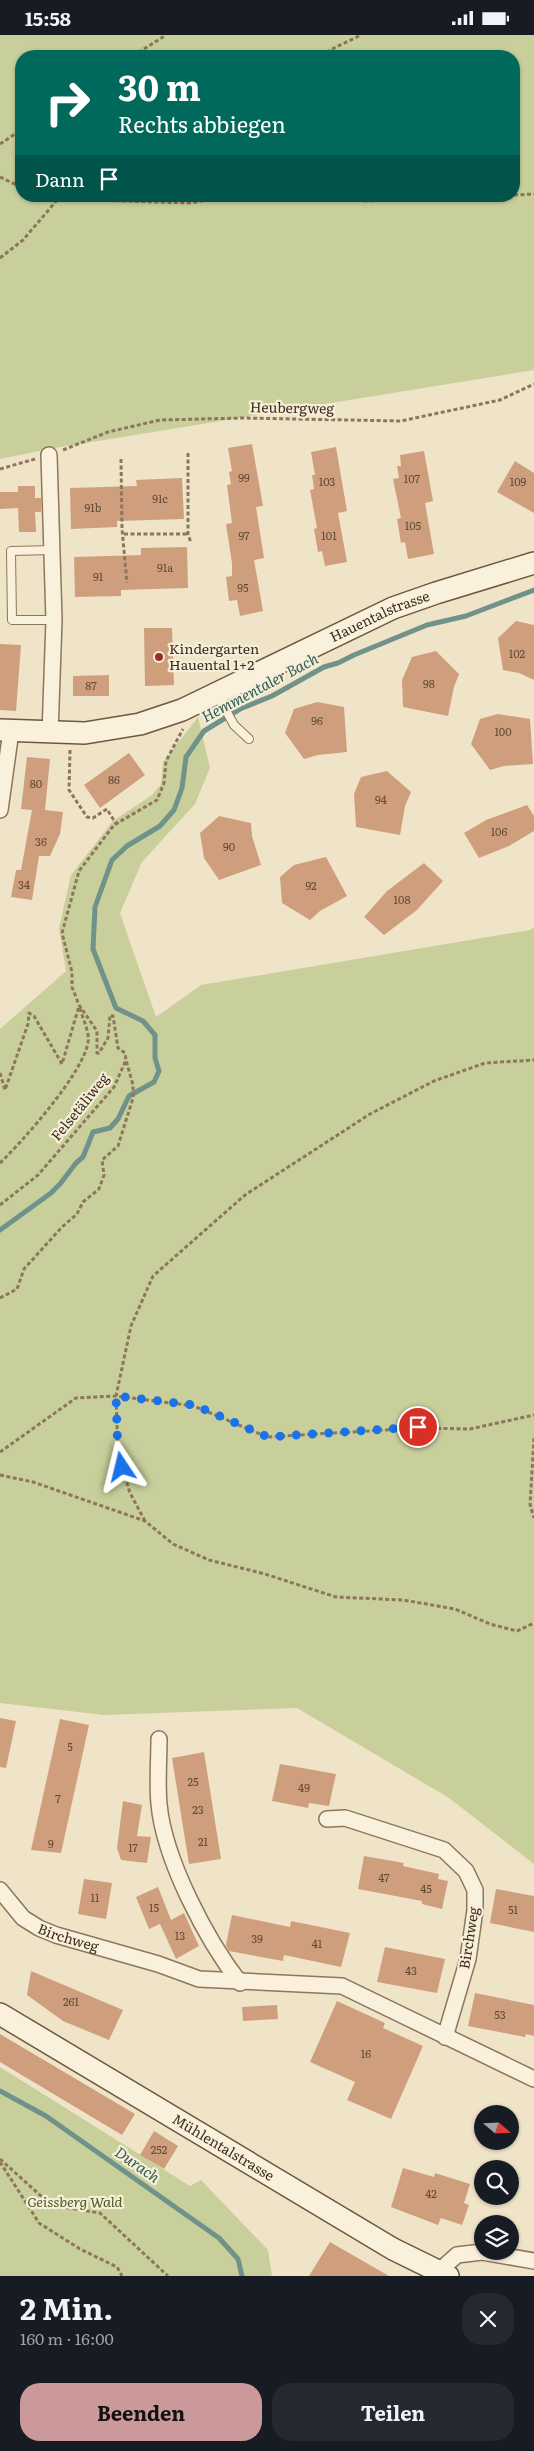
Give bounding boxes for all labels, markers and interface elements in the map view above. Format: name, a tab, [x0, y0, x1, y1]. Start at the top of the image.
text: 15:58	[25, 4, 71, 32]
text: 30 m	[118, 60, 201, 112]
icon: right	[35, 70, 100, 135]
text: Rechts abbiegen	[118, 107, 286, 140]
text: Dann	[35, 165, 85, 193]
icon: arrive	[95, 165, 123, 193]
street label: Heubergweg	[250, 396, 335, 418]
house number: 99	[238, 469, 250, 485]
house number: 107	[404, 470, 421, 486]
house number: 103	[319, 473, 335, 489]
house number: 109	[510, 473, 527, 489]
house number: 91c	[152, 490, 168, 506]
house number: 91b	[85, 499, 102, 515]
house number: 105	[405, 517, 422, 533]
house number: 97	[238, 527, 250, 543]
house number: 101	[321, 527, 337, 543]
house number: 91a	[157, 559, 173, 575]
house number: 91	[93, 568, 104, 584]
house number: 95	[237, 579, 249, 595]
street label: Hauentalstrasse	[326, 585, 432, 646]
place label: Kindergarten Hauental 1+2	[169, 638, 259, 674]
house number: 102	[509, 645, 526, 661]
water label: Hemmentaler Bach	[197, 646, 322, 727]
marker: Kindergarten Hauental 1+2	[153, 651, 165, 663]
house number: 98	[423, 675, 435, 691]
house number: 87	[85, 677, 97, 693]
house number: 96	[311, 712, 323, 728]
house number: 100	[494, 723, 512, 739]
house number: 86	[108, 771, 120, 787]
house number: 80	[30, 775, 42, 791]
house number: 94	[375, 791, 387, 807]
house number: 106	[491, 823, 507, 839]
house number: 36	[35, 833, 47, 849]
house number: 90	[223, 838, 235, 854]
house number: 34	[18, 876, 30, 892]
house number: 92	[305, 877, 317, 893]
house number: 108	[394, 891, 410, 907]
street label: Felsetäliweg	[46, 1068, 113, 1145]
pin	[397, 1406, 439, 1448]
icon: arrive	[404, 1413, 432, 1441]
position arrow	[95, 1440, 147, 1492]
house number: 5	[67, 1738, 73, 1754]
house number: 25	[187, 1773, 199, 1789]
house number: 49	[298, 1779, 310, 1795]
house number: 7	[55, 1790, 61, 1806]
house number: 23	[192, 1801, 204, 1817]
house number: 21	[198, 1833, 209, 1849]
house number: 9	[48, 1835, 54, 1851]
house number: 17	[128, 1839, 138, 1855]
house number: 47	[378, 1869, 390, 1885]
house number: 45	[420, 1880, 432, 1896]
house number: 11	[91, 1889, 100, 1905]
house number: 15	[149, 1899, 159, 1915]
house number: 51	[508, 1901, 519, 1917]
street label: Birchweg	[453, 1905, 483, 1970]
street label: Birchweg	[35, 1918, 102, 1956]
house number: 13	[175, 1927, 185, 1943]
house number: 39	[251, 1930, 263, 1946]
house number: 41	[312, 1935, 323, 1951]
house number: 43	[405, 1962, 417, 1978]
house number: 261	[63, 1993, 79, 2009]
house number: 53	[494, 2006, 506, 2022]
house number: 16	[361, 2045, 371, 2061]
north arrow	[474, 2105, 519, 2150]
map controls	[474, 2105, 519, 2260]
street label: Mühlentalstrasse	[169, 2108, 278, 2185]
water label: Durach	[111, 2140, 165, 2188]
house number: 252	[151, 2141, 168, 2157]
button: search	[474, 2160, 519, 2205]
house number: 42	[425, 2185, 437, 2201]
park label: Geissberg Wald	[27, 2191, 123, 2211]
button: layers	[474, 2215, 519, 2260]
text: 2 Min.	[20, 2285, 113, 2329]
button: close	[462, 2293, 514, 2345]
text: 160 m · 16:00	[20, 2326, 114, 2350]
button: Beenden	[20, 2383, 262, 2441]
button: Teilen	[272, 2383, 514, 2441]

